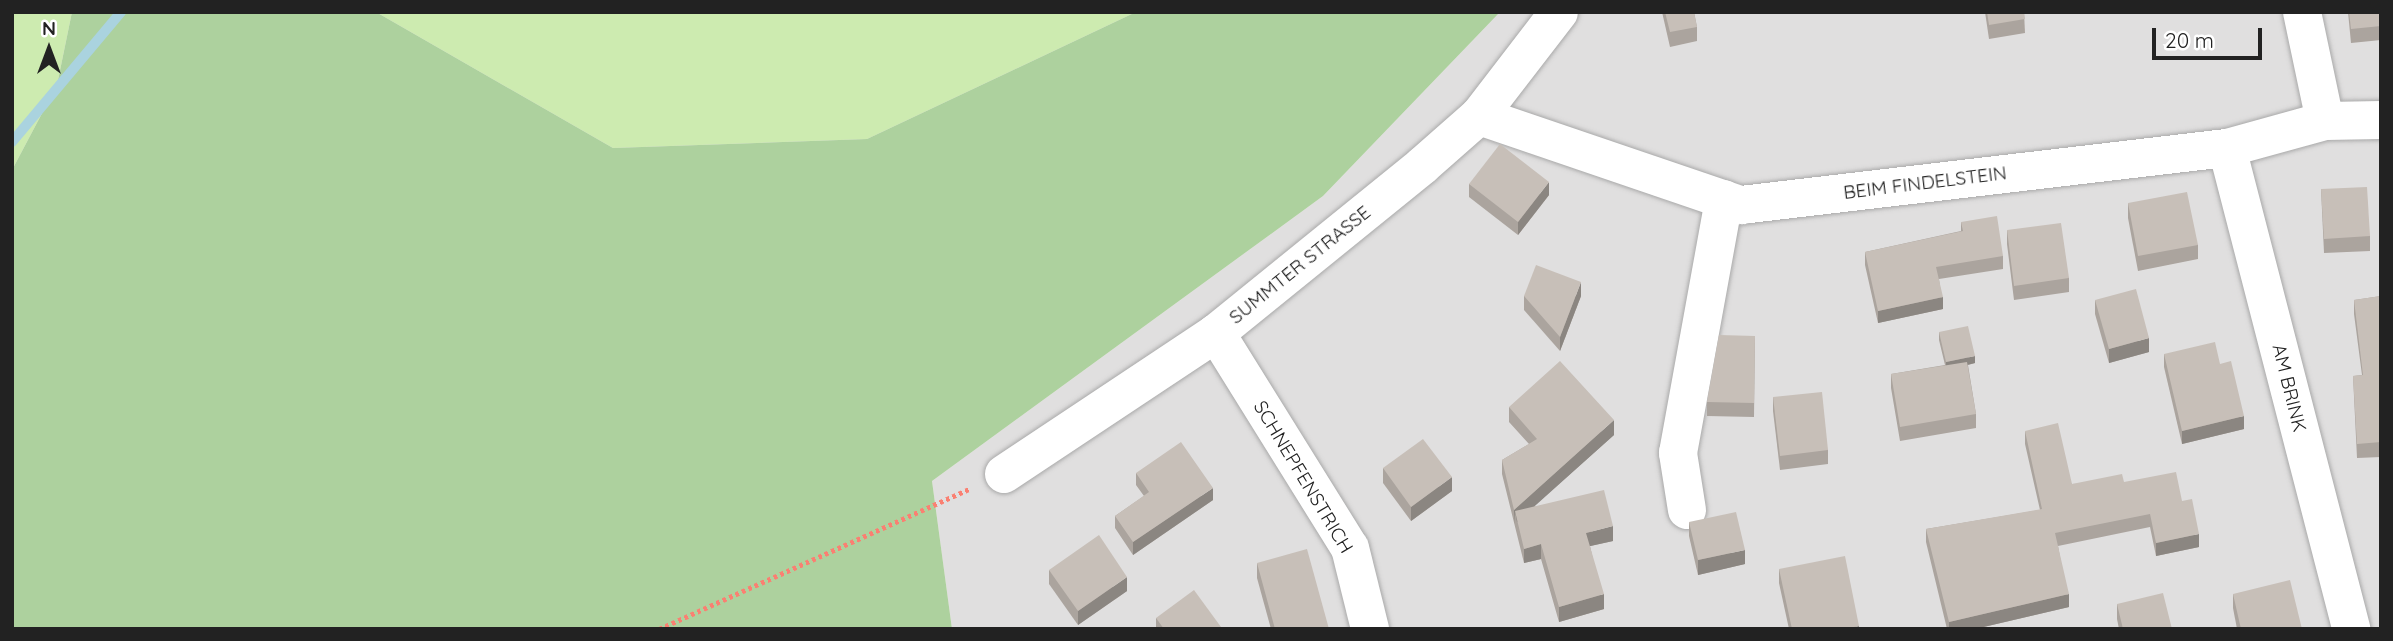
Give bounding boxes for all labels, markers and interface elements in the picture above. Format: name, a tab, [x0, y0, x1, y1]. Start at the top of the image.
north arrow	[14, 14, 84, 84]
scale bar	[2155, 14, 2265, 58]
text: N	[42, 16, 56, 40]
text: 20 m	[2165, 27, 2214, 53]
street label: BEIM FINDELSTEIN	[1842, 162, 2008, 204]
street label: SUMMTER STRASSE	[1225, 201, 1375, 329]
street label: AM BRINK	[2267, 342, 2311, 434]
street label: SCHNEPFENSTRICH	[1248, 397, 1358, 557]

